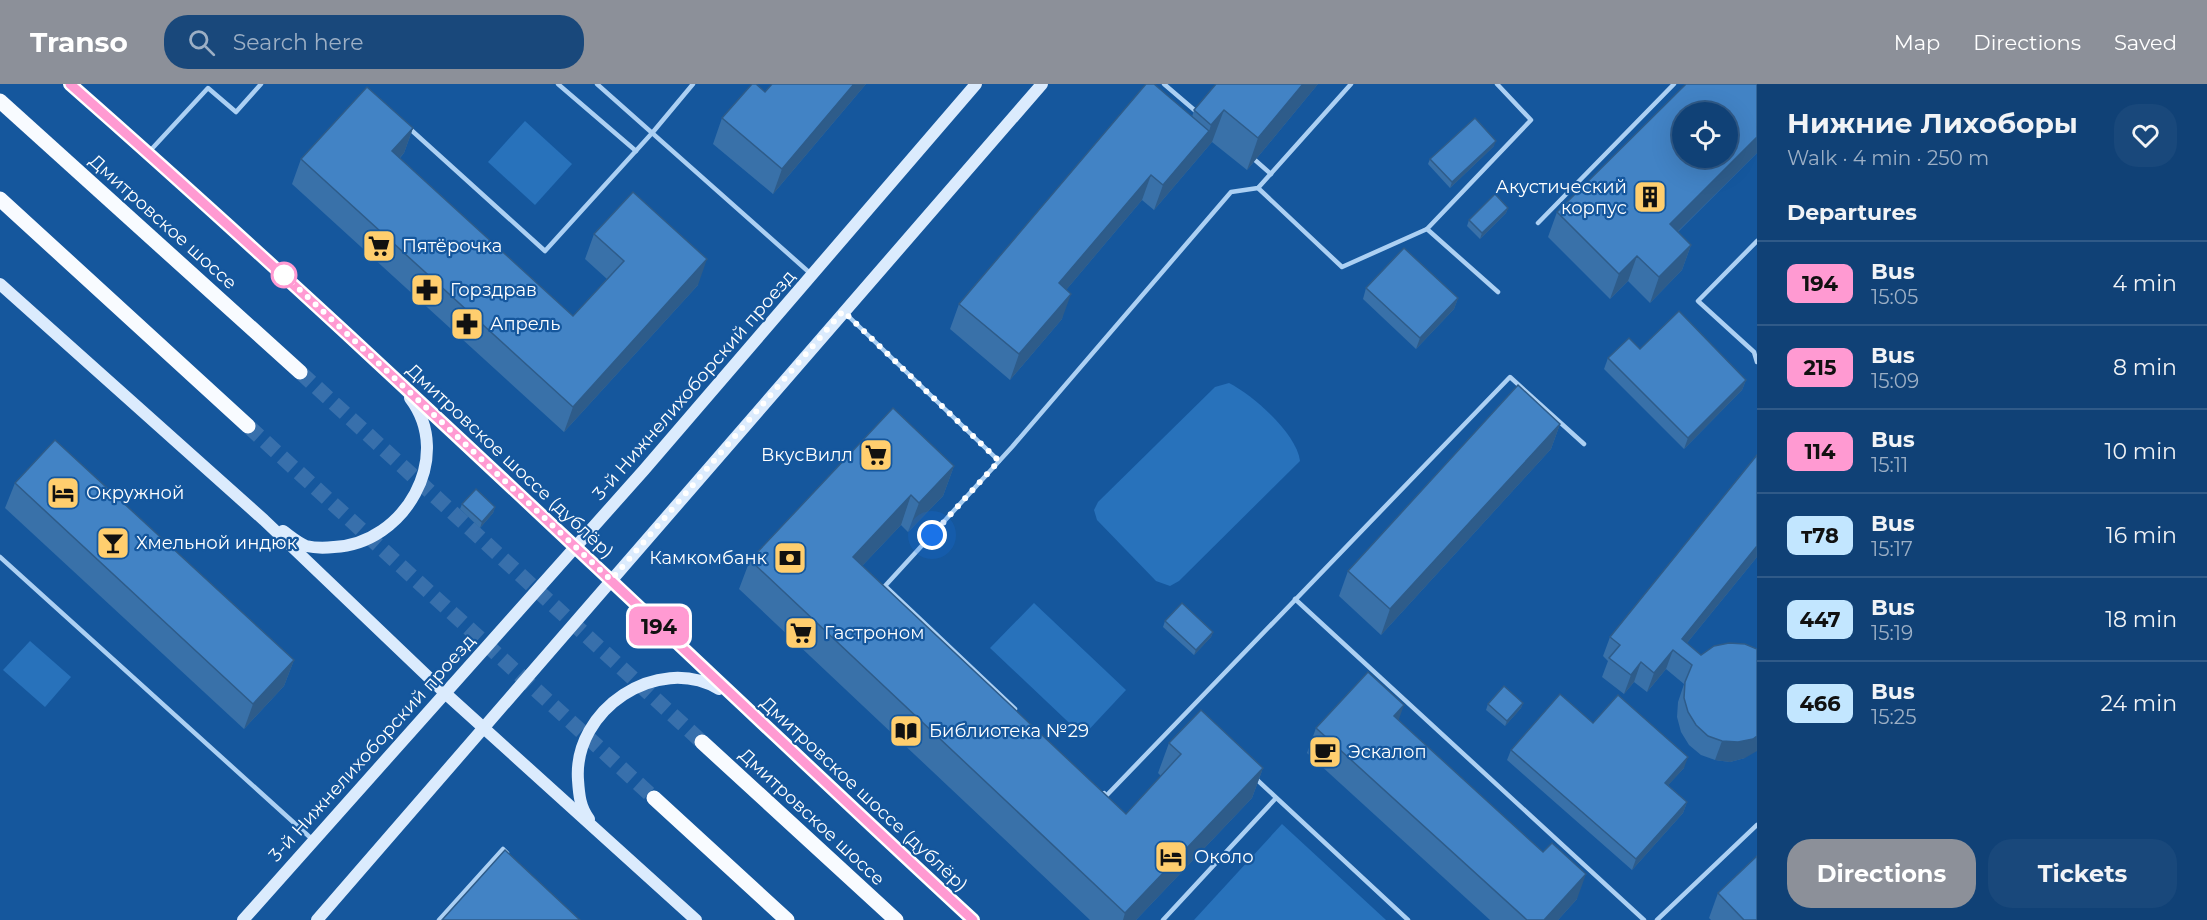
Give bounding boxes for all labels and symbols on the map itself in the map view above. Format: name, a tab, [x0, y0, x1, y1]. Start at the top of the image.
street label: Дмитровское шоссе	[85, 150, 241, 294]
place label: Акустический корпус	[1496, 176, 1627, 219]
building icon: Акустический корпус	[1632, 179, 1668, 215]
supermarket icon: Пятёрочка	[361, 228, 397, 264]
place label: Пятёрочка	[402, 235, 502, 257]
unlabelled marker	[271, 262, 297, 288]
street label: 3-й Нижнелихоборский проезд	[588, 265, 800, 505]
pharmacy icon: Горздрав	[409, 272, 445, 308]
place label: Горздрав	[450, 279, 537, 301]
pharmacy icon: Апрель	[449, 306, 485, 342]
place label: Апрель	[490, 313, 560, 335]
street label: Дмитровское шоссе (дублёр)	[402, 359, 618, 563]
supermarket icon: ВкусВилл	[858, 437, 894, 473]
place label: ВкусВилл	[761, 444, 853, 466]
hotel icon: Окружной	[45, 475, 81, 511]
place label: Окружной	[86, 482, 184, 504]
your location	[917, 520, 947, 550]
bar icon: Хмельной индюк	[95, 525, 131, 561]
place label: Хмельной индюк	[136, 532, 298, 554]
bank icon: Камкомбанк	[772, 540, 808, 576]
place label: Камкомбанк	[649, 547, 768, 569]
line badge: 194	[624, 606, 694, 646]
supermarket icon: Гастроном	[783, 615, 819, 651]
place label: Гастроном	[824, 622, 924, 644]
street label: 3-й Нижнелихоборский проезд	[264, 630, 480, 866]
street label: Дмитровское шоссе (дублёр)	[756, 692, 972, 896]
library icon: Библиотека №29	[888, 713, 924, 749]
place label: Библиотека №29	[929, 720, 1089, 742]
cafe icon: Эскалоп	[1307, 734, 1343, 770]
place label: Эскалоп	[1348, 741, 1427, 763]
street label: Дмитровское шоссе	[735, 744, 889, 890]
hotel icon: Около	[1153, 839, 1189, 875]
place label: Около	[1194, 846, 1254, 868]

